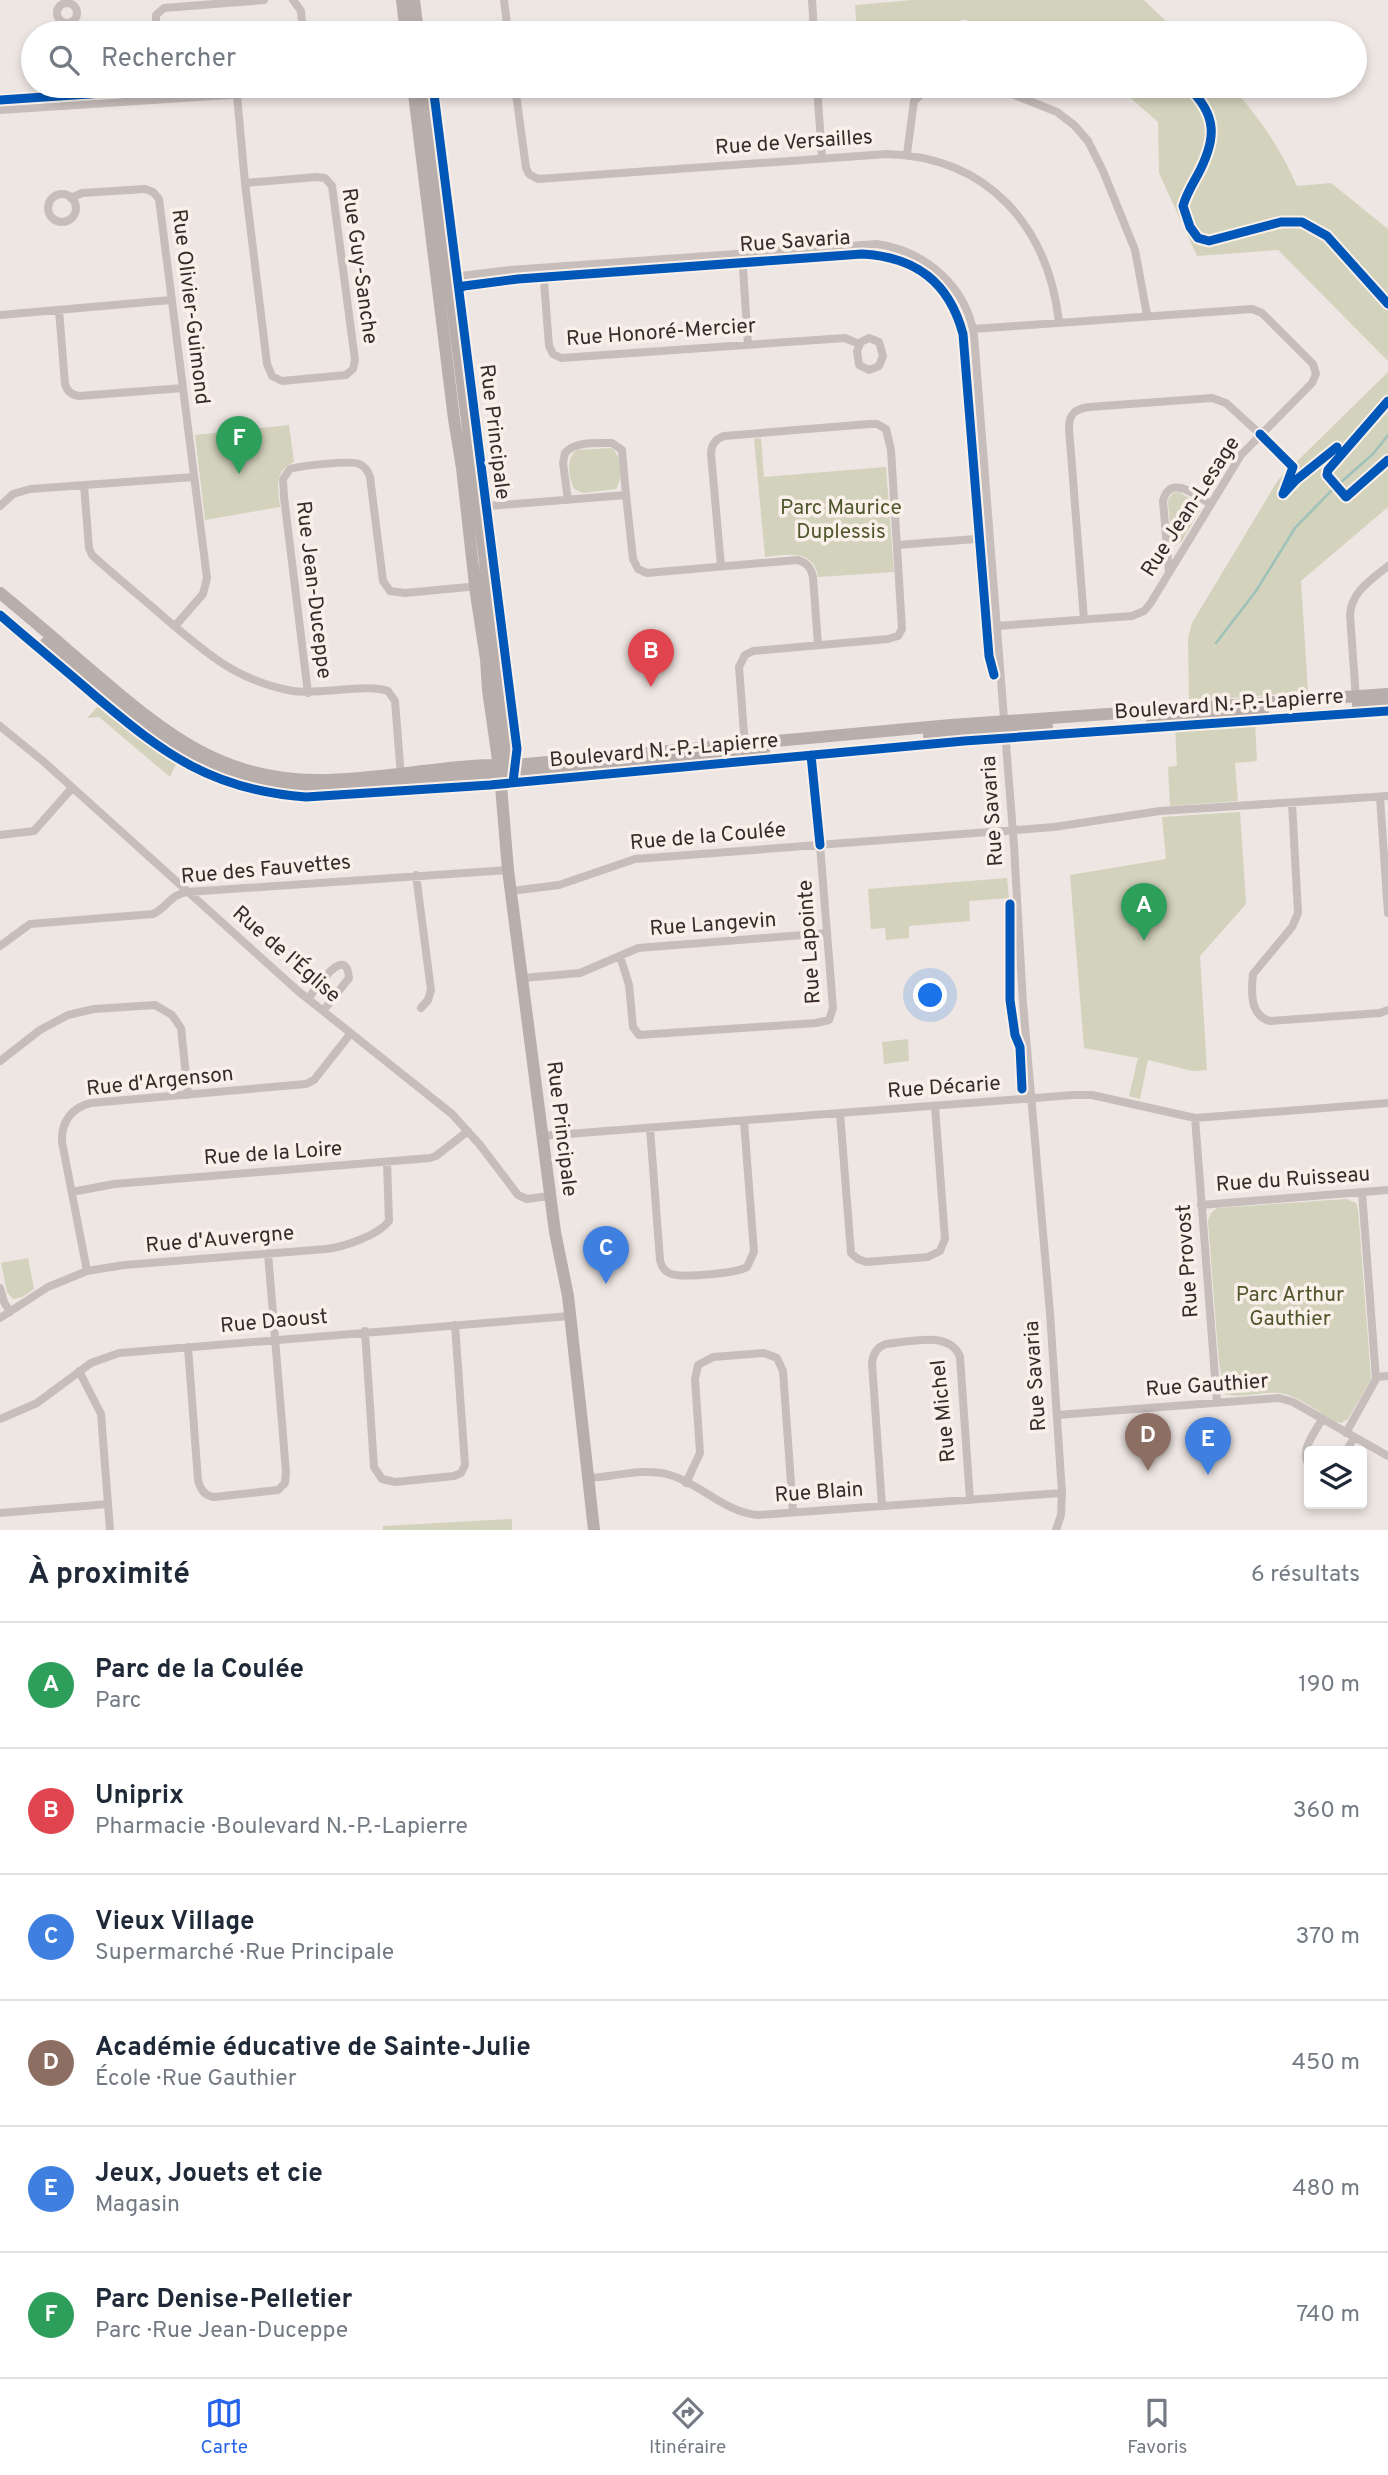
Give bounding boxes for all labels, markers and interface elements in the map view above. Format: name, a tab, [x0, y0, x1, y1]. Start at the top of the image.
search box	[21, 21, 1367, 98]
icon: search	[45, 41, 83, 79]
text: Rechercher	[101, 43, 236, 76]
street label: Rue de Versailles	[714, 124, 874, 162]
street label: Rue Guy-Sanche	[335, 186, 383, 346]
street label: Rue Olivier-Guimond	[165, 208, 215, 406]
street label: Rue Savaria	[739, 225, 851, 259]
street label: Rue Honoré-Mercier	[565, 313, 757, 353]
street label: Rue Principale	[472, 363, 516, 501]
pin: F	[216, 416, 262, 474]
street label: Rue Jean-Lesage	[1135, 432, 1247, 582]
park label: Parc Maurice Duplessis	[780, 495, 902, 546]
street label: Rue Jean-Duceppe	[289, 500, 337, 680]
pin: B	[628, 629, 674, 687]
street label: Boulevard N.-P.-Lapierre	[1113, 684, 1345, 726]
street label: Boulevard N.-P.-Lapierre	[548, 728, 780, 774]
street label: Rue Savaria	[976, 755, 1010, 867]
street label: Rue de la Coulée	[629, 817, 787, 857]
street label: Rue des Fauvettes	[180, 849, 352, 891]
street label: Rue Lapointe	[792, 879, 828, 1005]
pin: A	[1121, 883, 1167, 941]
street label: Rue de l'Église	[226, 900, 346, 1009]
street label: Rue Langevin	[649, 907, 777, 943]
your location	[913, 978, 947, 1012]
street label: Rue Principale	[539, 1060, 583, 1198]
street label: Rue d'Argenson	[85, 1061, 235, 1103]
street label: Rue Décarie	[887, 1071, 1001, 1105]
street label: Rue de la Loire	[203, 1136, 343, 1172]
street label: Rue du Ruisseau	[1215, 1161, 1371, 1199]
street label: Rue Provost	[1171, 1203, 1205, 1319]
street label: Rue d'Auvergne	[144, 1220, 296, 1260]
pin: C	[583, 1226, 629, 1284]
park label: Parc Arthur Gauthier	[1236, 1282, 1344, 1333]
street label: Rue Daoust	[219, 1304, 329, 1340]
street label: Rue Savaria	[1019, 1320, 1053, 1432]
street label: Rue Michel	[925, 1358, 963, 1464]
street label: Rue Gauthier	[1145, 1368, 1269, 1404]
pin: D	[1125, 1413, 1171, 1471]
pin: E	[1185, 1417, 1231, 1475]
map controls	[1304, 1446, 1367, 1509]
button: layers	[1304, 1446, 1367, 1509]
street label: Rue Blain	[774, 1476, 864, 1510]
text: À proximité	[28, 1557, 190, 1594]
text: 6 résultats	[1251, 1561, 1360, 1590]
text: Parc de la Coulée	[95, 1654, 304, 1687]
text: A	[43, 1671, 59, 1700]
text: 190 m	[1298, 1671, 1360, 1700]
text: Parc	[95, 1687, 141, 1716]
text: Uniprix	[95, 1780, 184, 1813]
text: B	[43, 1797, 59, 1826]
text: 360 m	[1293, 1797, 1360, 1826]
text: Pharmacie · Boulevard N.-P.-Lapierre	[95, 1813, 468, 1842]
text: Vieux Village	[95, 1906, 255, 1939]
text: C	[44, 1923, 58, 1952]
text: 370 m	[1295, 1923, 1360, 1952]
text: Supermarché · Rue Principale	[95, 1939, 394, 1968]
text: Académie éducative de Sainte-Julie	[95, 2032, 531, 2065]
text: D	[43, 2049, 59, 2078]
text: 450 m	[1292, 2049, 1360, 2078]
text: École · Rue Gauthier	[95, 2065, 297, 2094]
text: Jeux, Jouets et cie	[95, 2158, 323, 2191]
text: E	[44, 2175, 58, 2204]
text: 480 m	[1292, 2175, 1360, 2204]
text: Magasin	[95, 2191, 180, 2220]
text: Parc Denise-Pelletier	[95, 2284, 352, 2317]
text: F	[44, 2301, 58, 2330]
text: 740 m	[1296, 2301, 1360, 2330]
text: Parc · Rue Jean-Duceppe	[95, 2317, 348, 2346]
tab: Carte	[201, 2394, 248, 2460]
tab: Itinéraire	[649, 2394, 726, 2460]
tab: Favoris	[1127, 2394, 1187, 2460]

